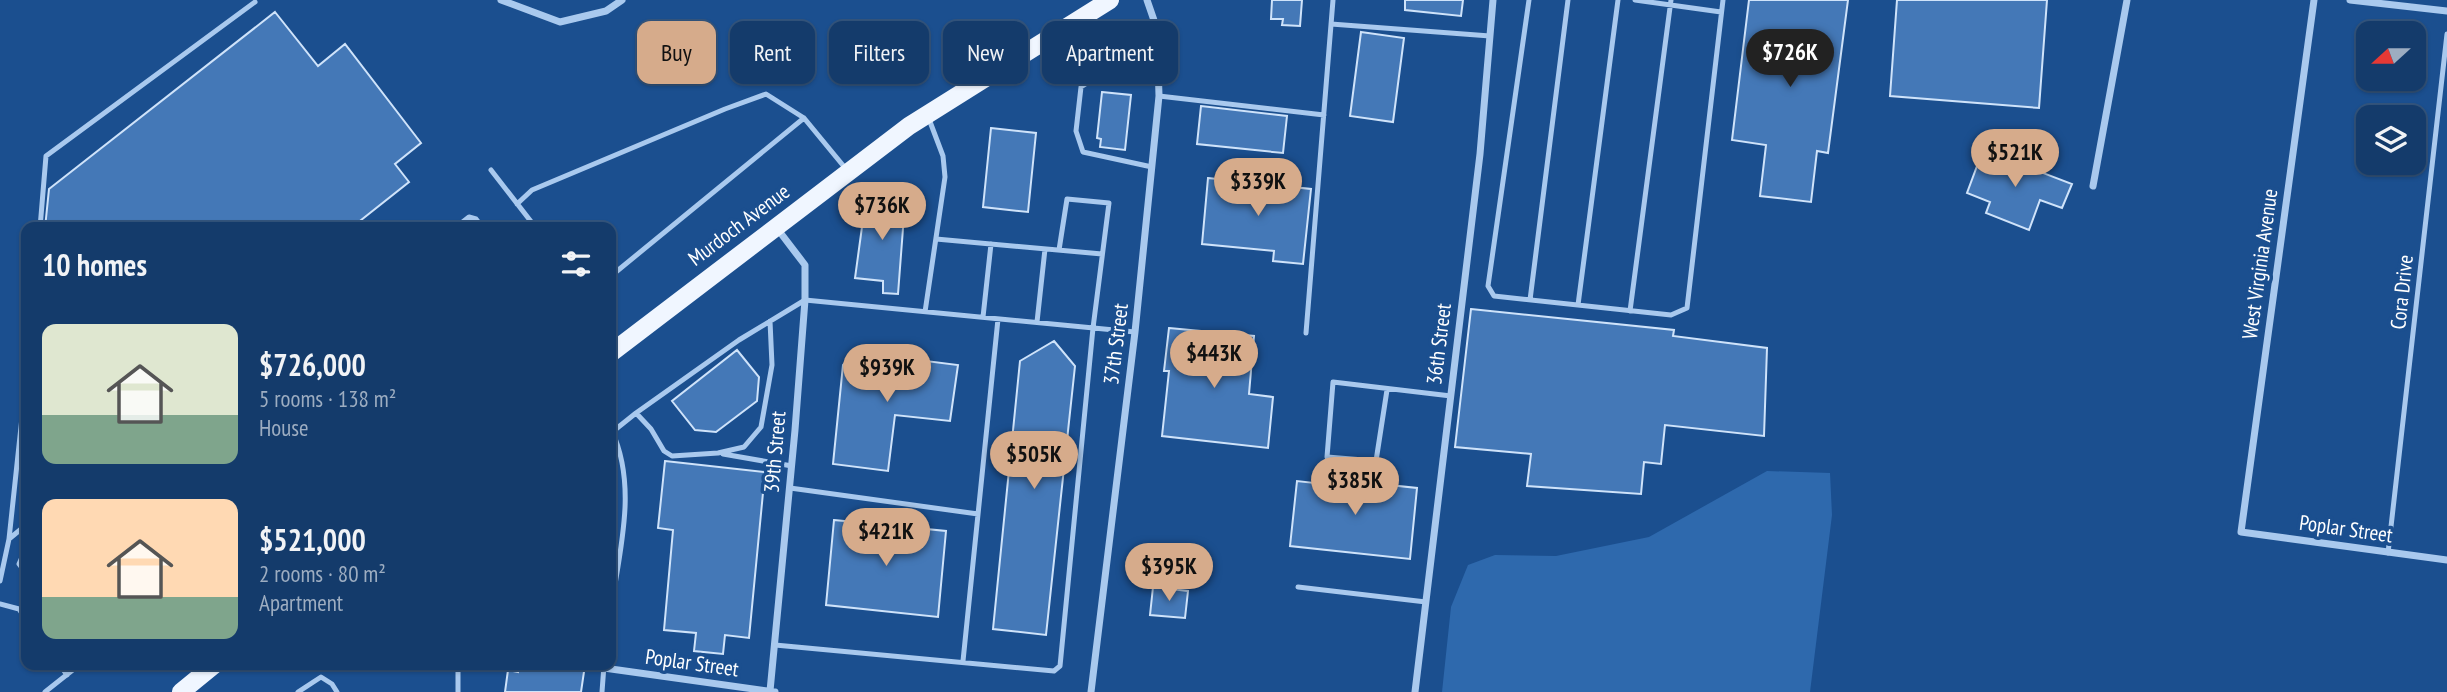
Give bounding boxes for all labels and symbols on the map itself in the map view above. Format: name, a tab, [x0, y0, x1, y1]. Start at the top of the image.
north arrow	[2356, 21, 2426, 91]
pin: $726K	[1741, 29, 1839, 89]
pin: $521K	[1966, 130, 2064, 189]
pin: $339K	[1209, 158, 1307, 218]
street label: Murdoch Avenue	[683, 178, 795, 272]
pin: $736K	[833, 182, 931, 242]
street label: West Virginia Avenue	[2236, 187, 2283, 341]
street label: Cora Drive	[2384, 253, 2419, 331]
street label: 36th Street	[1420, 301, 1457, 386]
street label: 37th Street	[1097, 302, 1134, 386]
pin: $443K	[1165, 330, 1263, 390]
pin: $939K	[838, 344, 936, 404]
street label: 39th Street	[757, 410, 792, 494]
pin: $505K	[985, 432, 1083, 491]
pin: $385K	[1306, 458, 1404, 517]
pin: $421K	[837, 508, 935, 568]
street label: Poplar Street	[2298, 509, 2395, 548]
pin: $395K	[1120, 544, 1218, 603]
street label: Poplar Street	[644, 643, 741, 682]

